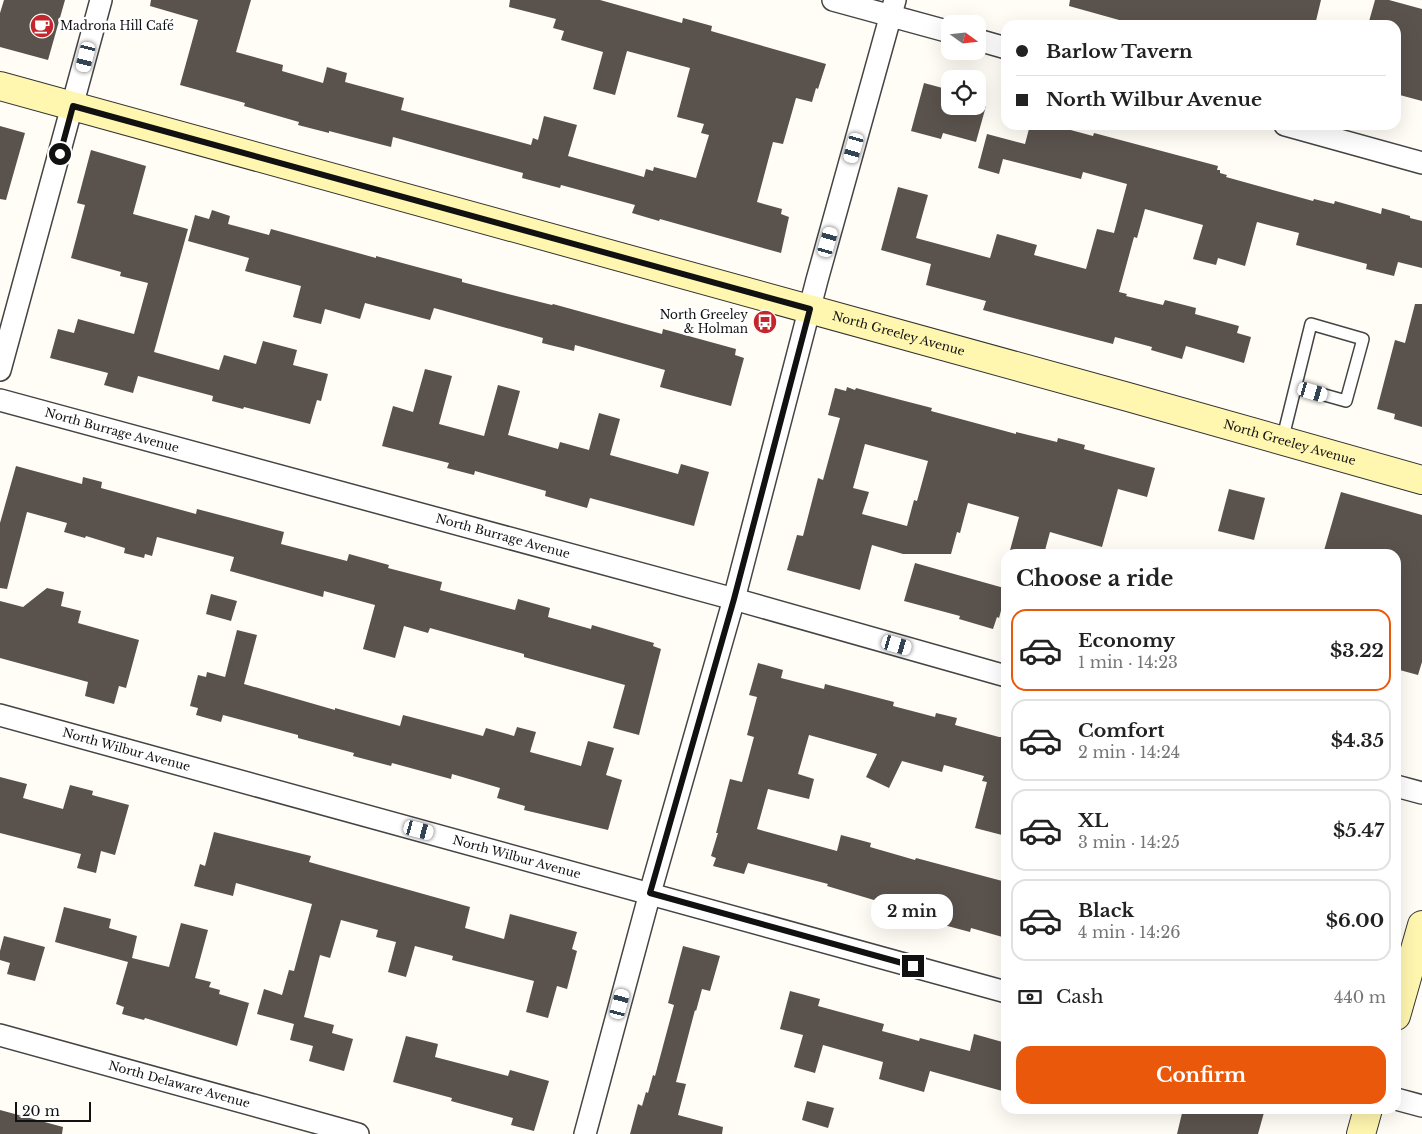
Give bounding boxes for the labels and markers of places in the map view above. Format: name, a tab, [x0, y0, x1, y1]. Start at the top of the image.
cafe icon: Madrona Hill Café	[29, 13, 55, 39]
place label: Madrona Hill Café	[60, 18, 174, 33]
place label: North Greeley & Holman	[660, 307, 748, 336]
bus stop icon: North Greeley & Holman	[752, 309, 778, 335]

